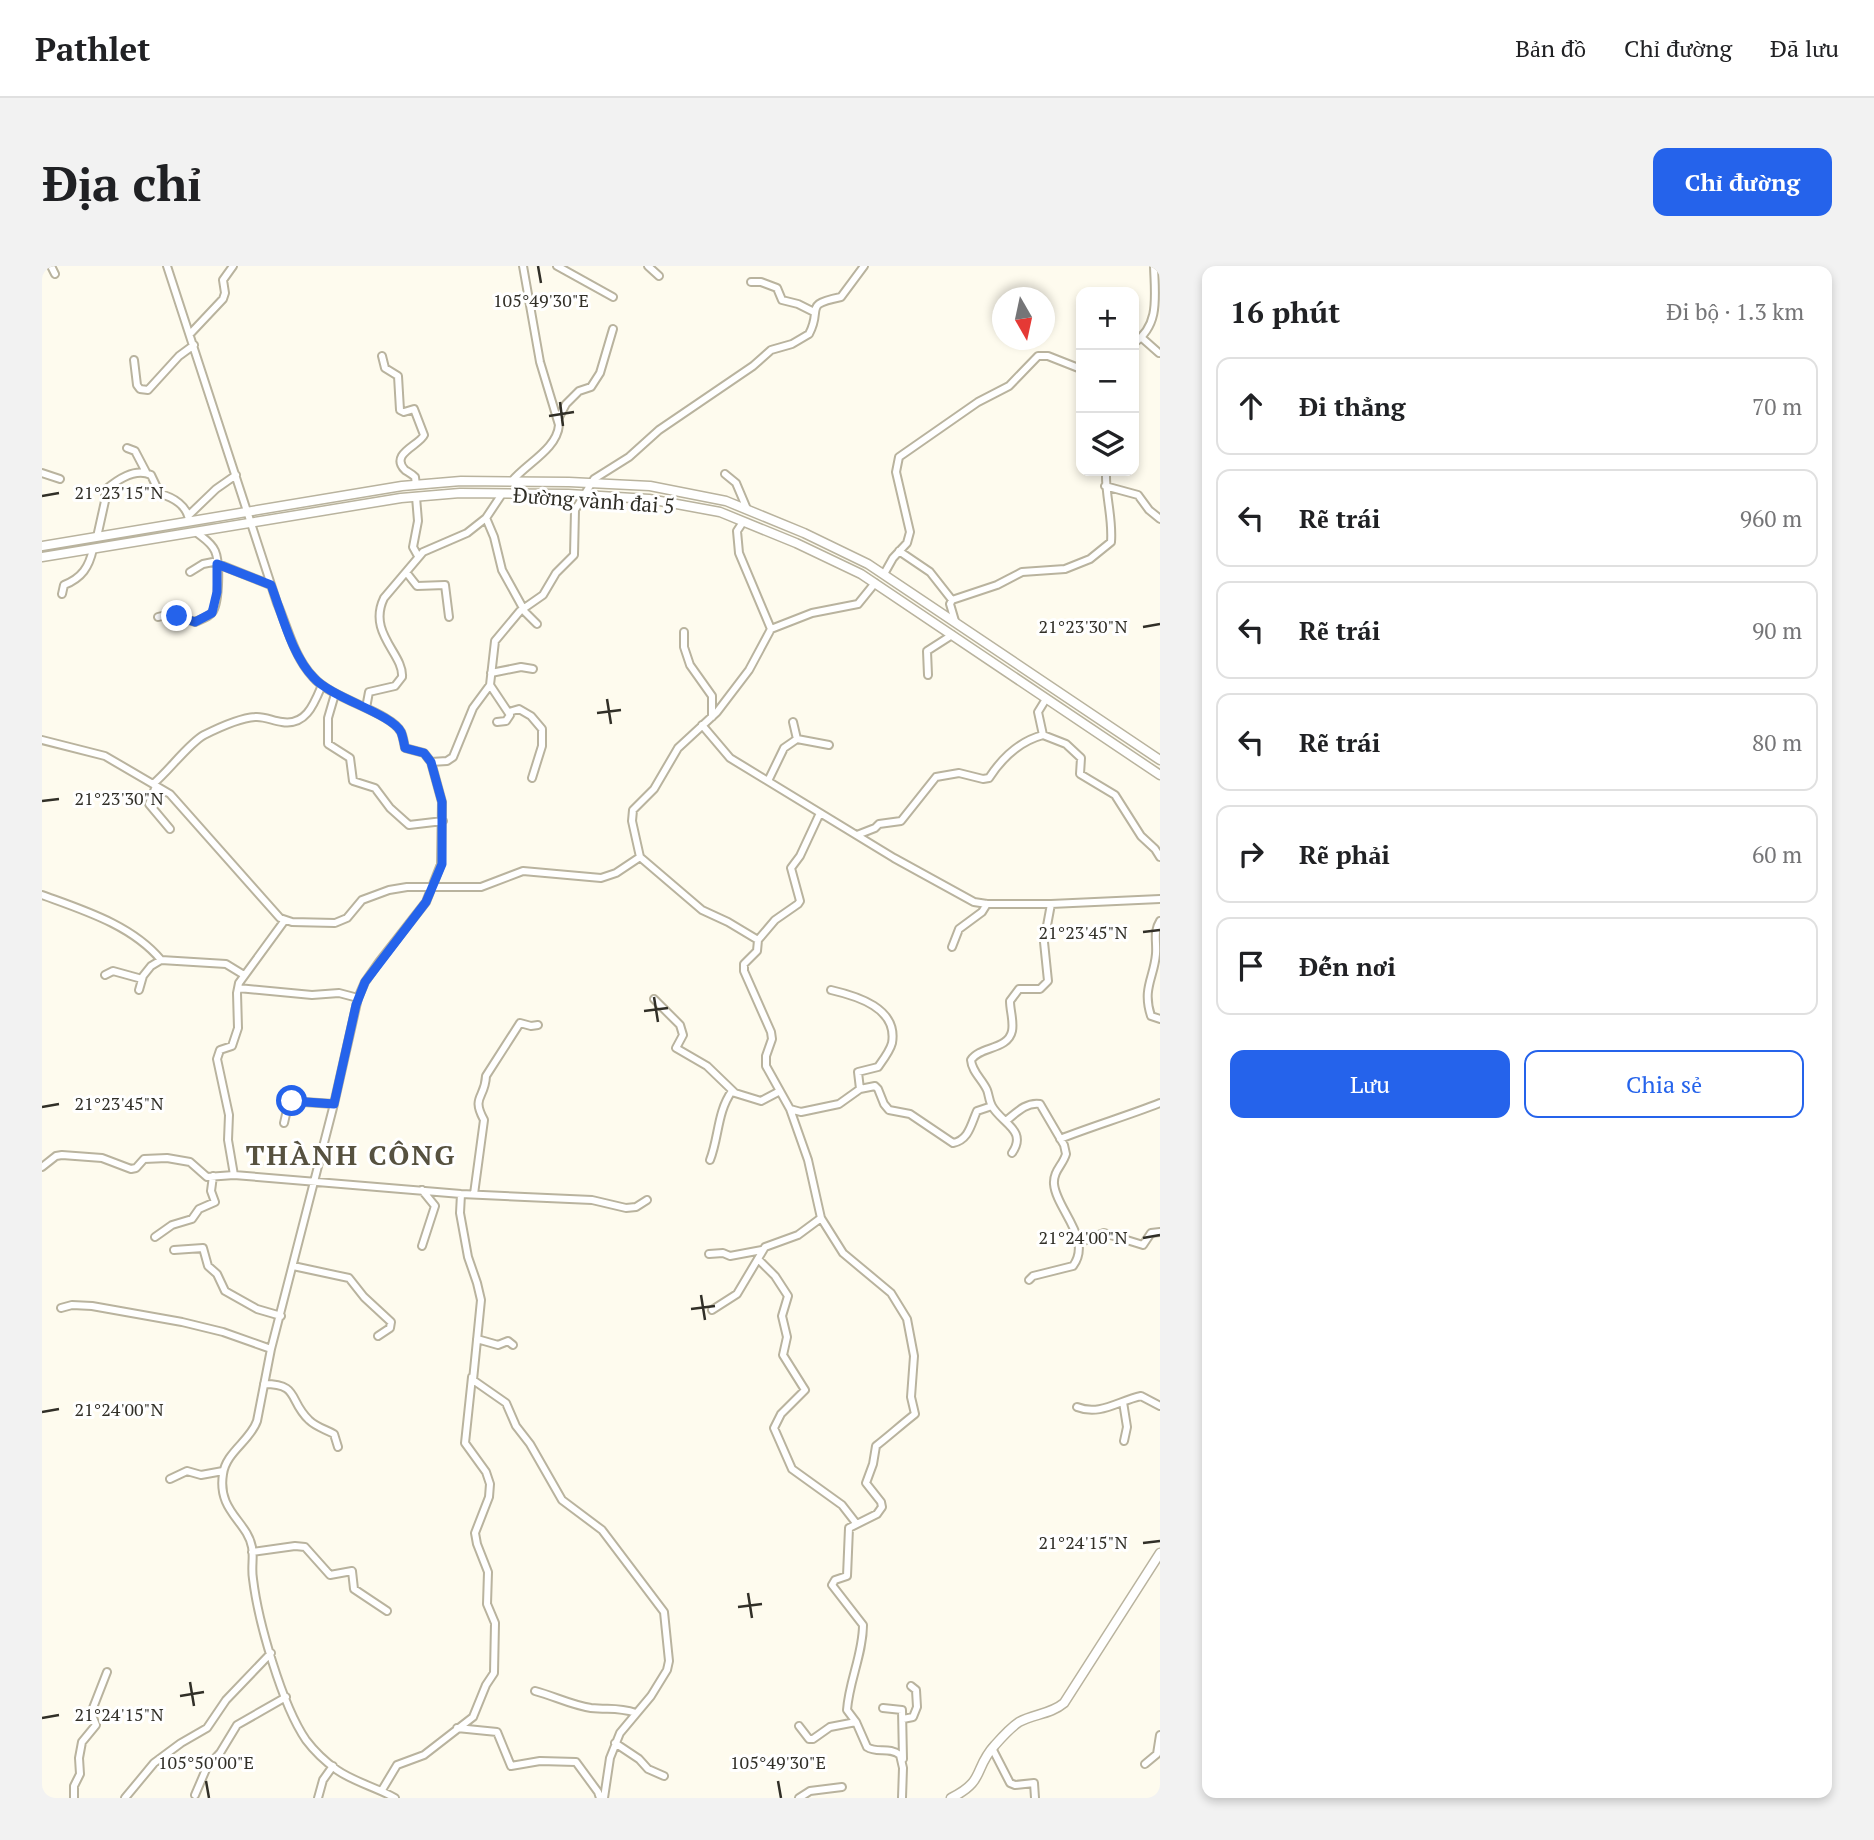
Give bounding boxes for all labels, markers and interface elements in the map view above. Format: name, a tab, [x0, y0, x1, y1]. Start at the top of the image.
text: Pathlet	[35, 27, 150, 70]
text: Bản đồ	[1515, 32, 1586, 64]
text: Chỉ đường	[1624, 32, 1732, 64]
text: Đã lưu	[1770, 32, 1839, 64]
button: Chỉ đường	[1653, 148, 1832, 216]
text: Địa chỉ	[42, 150, 201, 215]
north arrow	[992, 287, 1055, 350]
map controls	[1076, 287, 1139, 476]
button: +	[1076, 287, 1139, 350]
text: 105°49'30"E	[493, 288, 589, 312]
text: 16 phút	[1230, 292, 1340, 332]
text: Đi bộ · 1.3 km	[1666, 296, 1804, 327]
button: −	[1076, 350, 1139, 413]
icon: ahead	[1232, 387, 1270, 425]
text: Đi thẳng	[1299, 389, 1405, 423]
text: 70 m	[1752, 391, 1802, 422]
button: layers	[1076, 413, 1139, 476]
text: 21°23'15"N	[74, 480, 164, 504]
street label: Đường vành đai 5	[512, 480, 676, 520]
icon: left	[1232, 499, 1270, 537]
text: Rẽ trái	[1299, 501, 1380, 535]
text: 960 m	[1740, 503, 1802, 534]
route end	[161, 600, 192, 631]
icon: left	[1232, 611, 1270, 649]
text: Rẽ trái	[1299, 613, 1380, 647]
text: 21°23'30"N	[1038, 614, 1128, 638]
text: 90 m	[1752, 615, 1802, 646]
icon: left	[1232, 723, 1270, 761]
text: Rẽ trái	[1299, 725, 1380, 759]
text: 80 m	[1752, 727, 1802, 758]
text: 21°23'30"N	[74, 786, 164, 810]
icon: right	[1232, 835, 1270, 873]
text: Rẽ phải	[1299, 837, 1390, 871]
text: 60 m	[1752, 839, 1802, 870]
text: 21°23'45"N	[1038, 920, 1128, 944]
icon: arrive	[1232, 947, 1270, 985]
text: Đến nơi	[1299, 949, 1396, 983]
button: Lưu	[1230, 1050, 1510, 1118]
button: Chia sẻ	[1524, 1050, 1804, 1118]
route start	[276, 1085, 307, 1116]
text: 21°23'45"N	[74, 1091, 164, 1115]
district label: THÀNH CÔNG	[246, 1136, 456, 1173]
text: 21°24'00"N	[1038, 1225, 1128, 1249]
text: 21°24'00"N	[74, 1397, 164, 1421]
text: 21°24'15"N	[1038, 1530, 1128, 1554]
text: 21°24'15"N	[74, 1702, 164, 1726]
text: 105°50'00"E	[158, 1750, 254, 1774]
text: 105°49'30"E	[730, 1750, 826, 1774]

